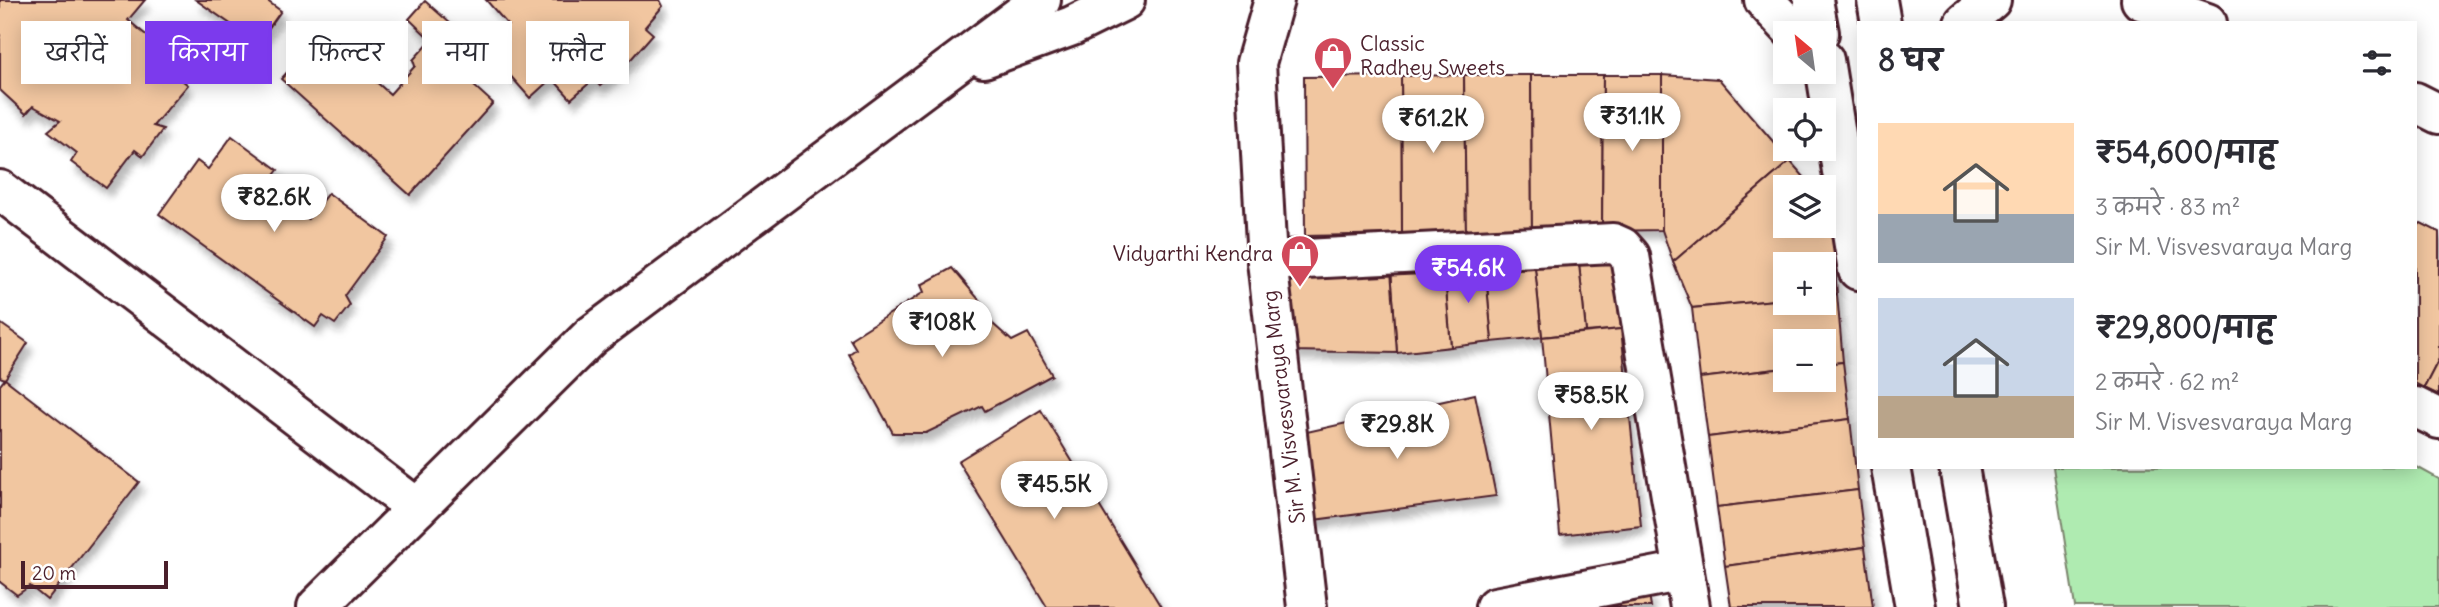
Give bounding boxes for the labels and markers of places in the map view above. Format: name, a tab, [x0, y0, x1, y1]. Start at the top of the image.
place label: Classic Radhey Sweets	[1360, 30, 1505, 81]
shop icon: Classic Radhey Sweets	[1312, 35, 1354, 90]
pin: ₹31.1K	[1575, 94, 1689, 153]
pin: ₹61.2K	[1376, 96, 1490, 155]
pin: ₹82.6K	[217, 174, 331, 234]
shop icon: Vidyarthi Kendra	[1279, 233, 1321, 288]
place label: Vidyarthi Kendra	[1113, 240, 1273, 267]
pin: ₹54.6K	[1411, 246, 1525, 305]
pin: ₹108K	[893, 300, 991, 359]
pin: ₹58.5K	[1534, 372, 1648, 432]
pin: ₹29.8K	[1340, 402, 1454, 461]
pin: ₹45.5K	[997, 462, 1111, 521]

